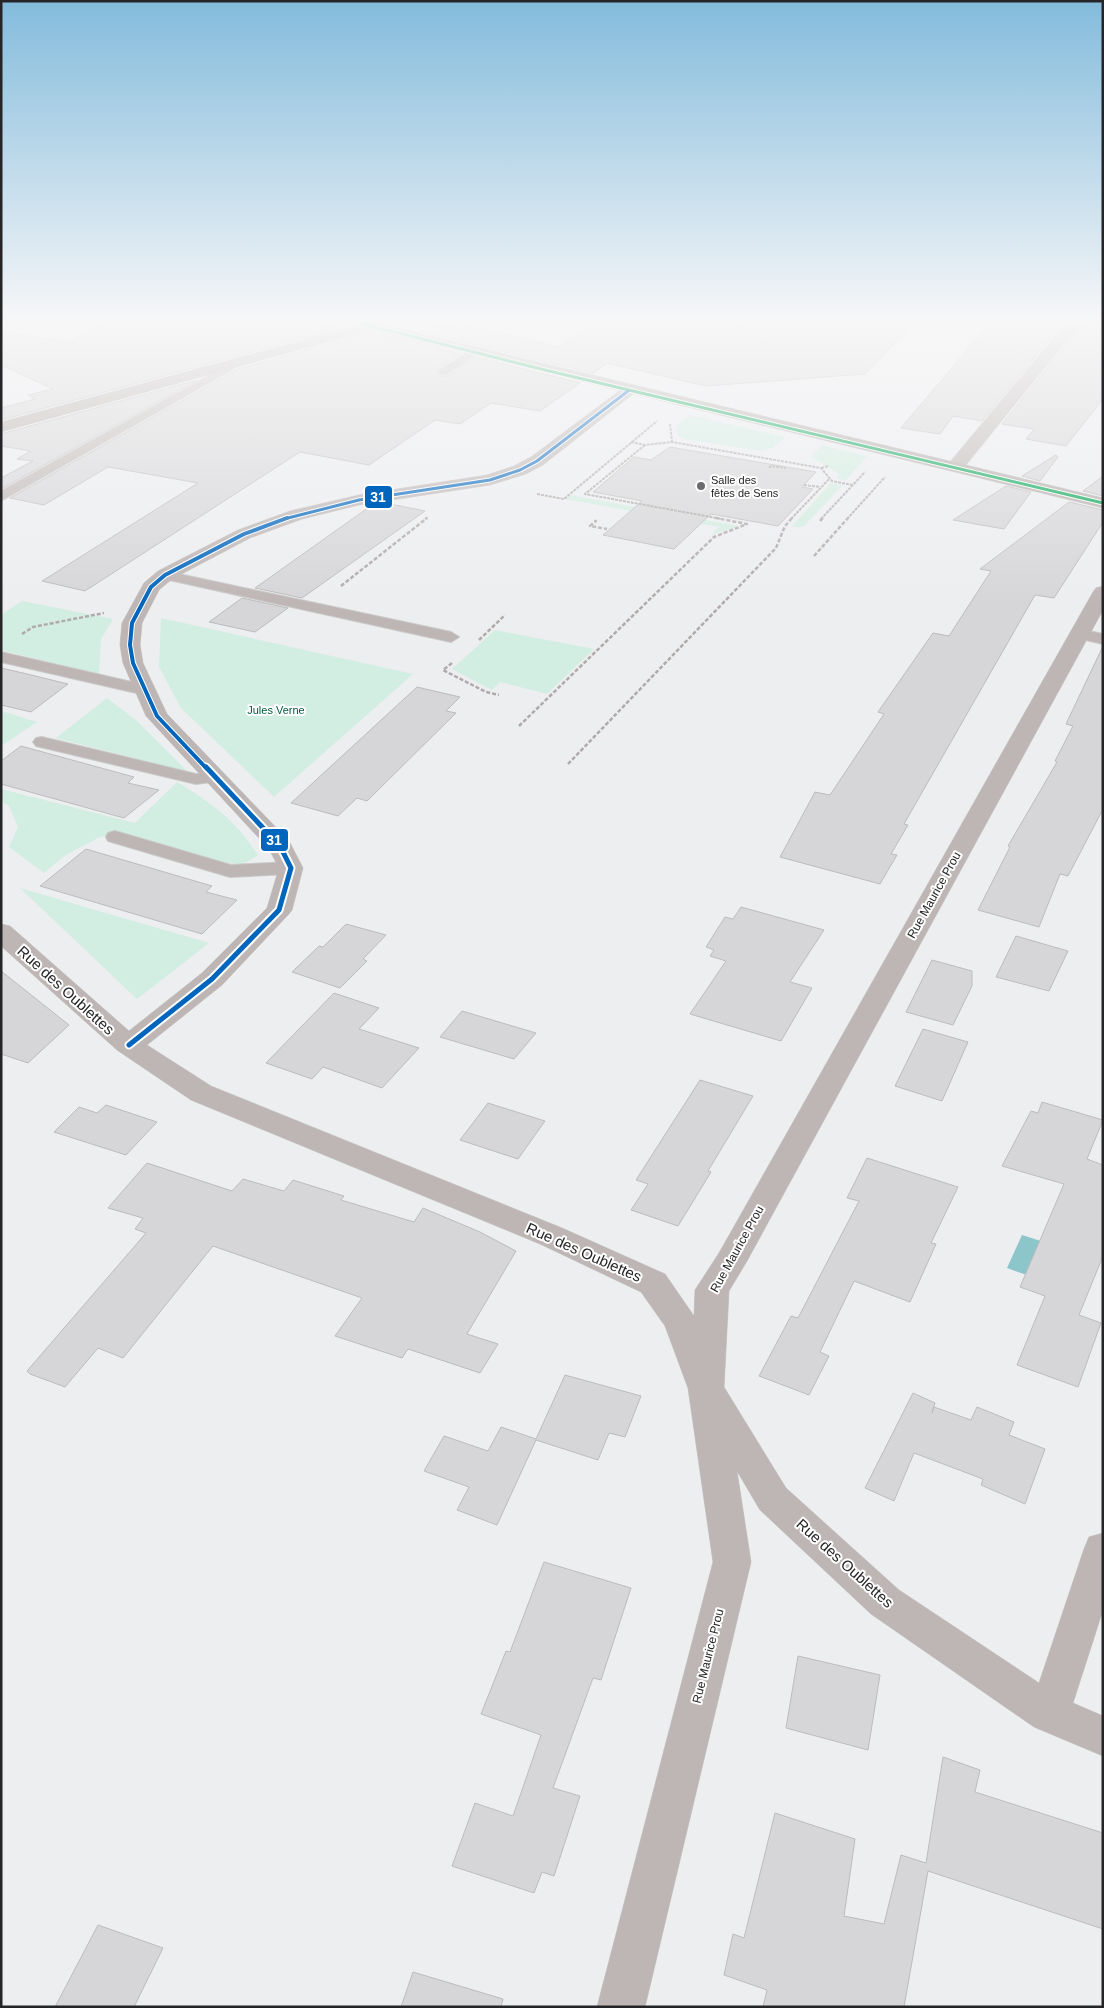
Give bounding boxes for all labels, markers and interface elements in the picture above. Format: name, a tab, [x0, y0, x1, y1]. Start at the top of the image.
place label: Salle des fêtes de Sens	[711, 474, 779, 499]
marker: Salle des fêtes de Sens	[695, 480, 707, 492]
line badge: 31	[364, 485, 393, 509]
text: 31	[370, 489, 386, 505]
park label: Jules Verne	[247, 704, 305, 716]
line badge: 31	[260, 828, 289, 852]
text: 31	[266, 832, 282, 848]
street label: Rue Maurice Prou	[904, 849, 964, 941]
street label: Rue des Oublettes	[14, 942, 118, 1038]
street label: Rue Maurice Prou	[707, 1203, 767, 1295]
street label: Rue des Oublettes	[524, 1219, 644, 1285]
street label: Rue des Oublettes	[793, 1515, 897, 1611]
street label: Rue Maurice Prou	[690, 1607, 726, 1705]

